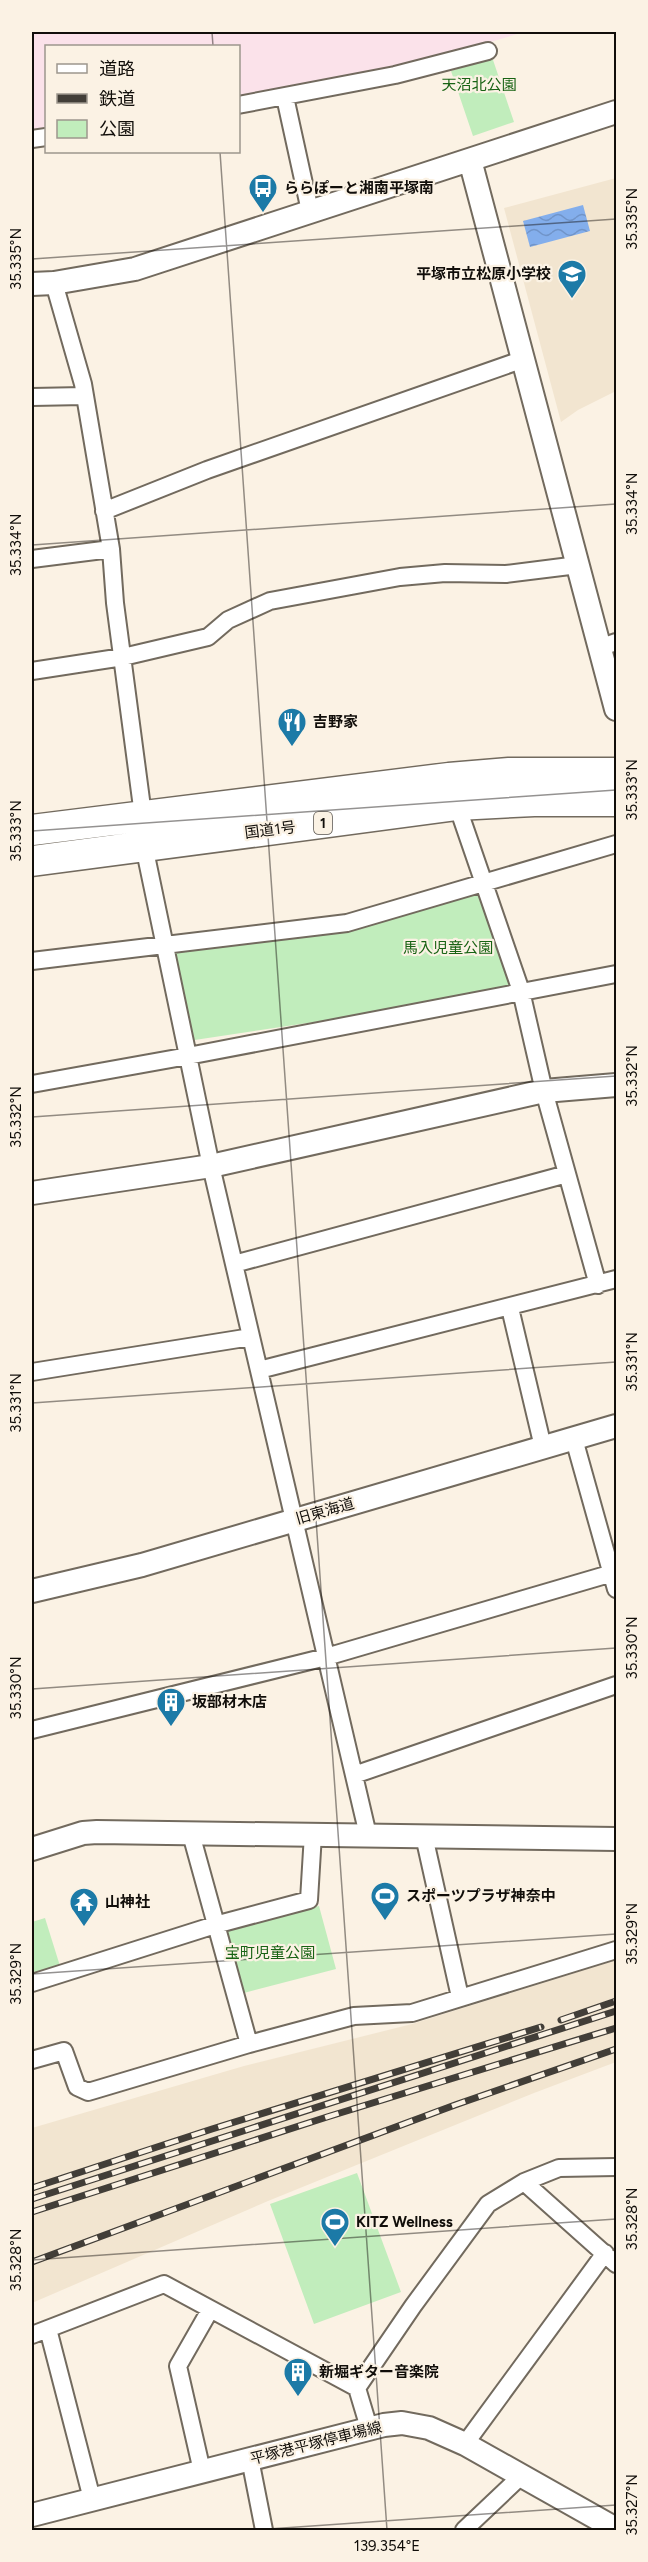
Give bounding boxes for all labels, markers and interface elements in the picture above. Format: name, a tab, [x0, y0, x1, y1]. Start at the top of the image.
legend	[45, 45, 240, 153]
text: 道路	[99, 58, 135, 80]
park label: 天沼北公園	[441, 76, 517, 94]
text: 鉄道	[99, 88, 135, 110]
text: 公園	[99, 118, 135, 140]
bus stop icon: ららぽーと湘南平塚南	[247, 172, 279, 214]
place label: ららぽーと湘南平塚南	[284, 179, 434, 197]
text: 35.335°N	[623, 188, 641, 250]
text: 35.335°N	[7, 228, 25, 290]
school or university icon: 平塚市立松原小学校	[556, 258, 588, 300]
place label: 平塚市立松原小学校	[416, 265, 551, 283]
text: 35.334°N	[623, 473, 641, 535]
text: 35.334°N	[7, 514, 25, 576]
restaurant icon: 吉野家	[276, 706, 308, 748]
place label: 吉野家	[313, 713, 358, 731]
text: 35.333°N	[623, 759, 641, 821]
text: 35.333°N	[7, 800, 25, 862]
road number: 1	[314, 812, 332, 834]
street label: 国道1号	[243, 818, 297, 842]
park label: 馬入児童公園	[403, 939, 493, 957]
text: 35.332°N	[623, 1045, 641, 1107]
text: 35.332°N	[7, 1086, 25, 1148]
text: 35.331°N	[623, 1332, 641, 1392]
text: 35.331°N	[7, 1373, 25, 1433]
street label: 旧東海道	[294, 1494, 356, 1528]
text: 35.330°N	[623, 1617, 641, 1680]
text: 35.330°N	[7, 1657, 25, 1720]
building icon: 坂部材木店	[155, 1686, 187, 1728]
place label: 坂部材木店	[192, 1693, 267, 1711]
sports icon: スポーツプラザ神奈中	[369, 1880, 401, 1922]
temple icon: 山神社	[68, 1886, 100, 1928]
place label: スポーツプラザ神奈中	[406, 1887, 556, 1905]
place label: 山神社	[105, 1893, 150, 1911]
text: 35.329°N	[623, 1903, 641, 1965]
text: 35.329°N	[7, 1943, 25, 2005]
park label: 宝町児童公園	[225, 1944, 315, 1962]
text: 35.328°N	[623, 2188, 641, 2250]
sports icon: KITZ Wellness	[319, 2206, 351, 2248]
place label: KITZ Wellness	[356, 2213, 453, 2231]
text: 35.328°N	[7, 2229, 25, 2291]
building icon: 新堀ギター音楽院	[282, 2356, 314, 2398]
place label: 新堀ギター音楽院	[319, 2363, 439, 2381]
street label: 平塚港平塚停車場線	[248, 2418, 384, 2468]
text: 35.327°N	[623, 2474, 641, 2536]
text: 139.354°E	[354, 2537, 420, 2555]

